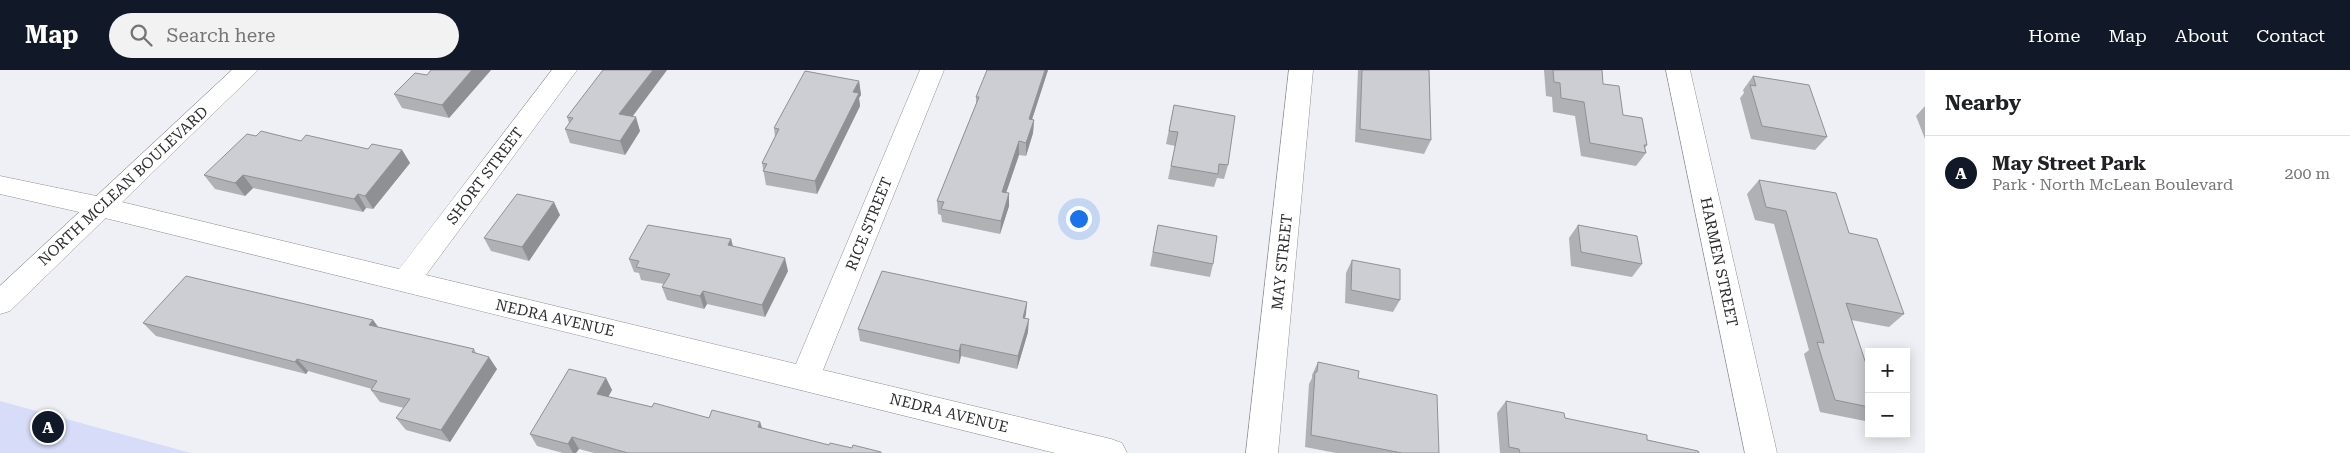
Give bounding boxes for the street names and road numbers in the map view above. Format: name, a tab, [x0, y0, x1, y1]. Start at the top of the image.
street label: NORTH MCLEAN BOULEVARD	[34, 103, 212, 269]
street label: SHORT STREET	[443, 124, 527, 228]
street label: RICE STREET	[842, 175, 896, 273]
street label: HARMEN STREET	[1696, 196, 1742, 328]
street label: MAY STREET	[1268, 213, 1296, 311]
street label: NEDRA AVENUE	[494, 296, 616, 340]
street label: NEDRA AVENUE	[888, 390, 1010, 436]

